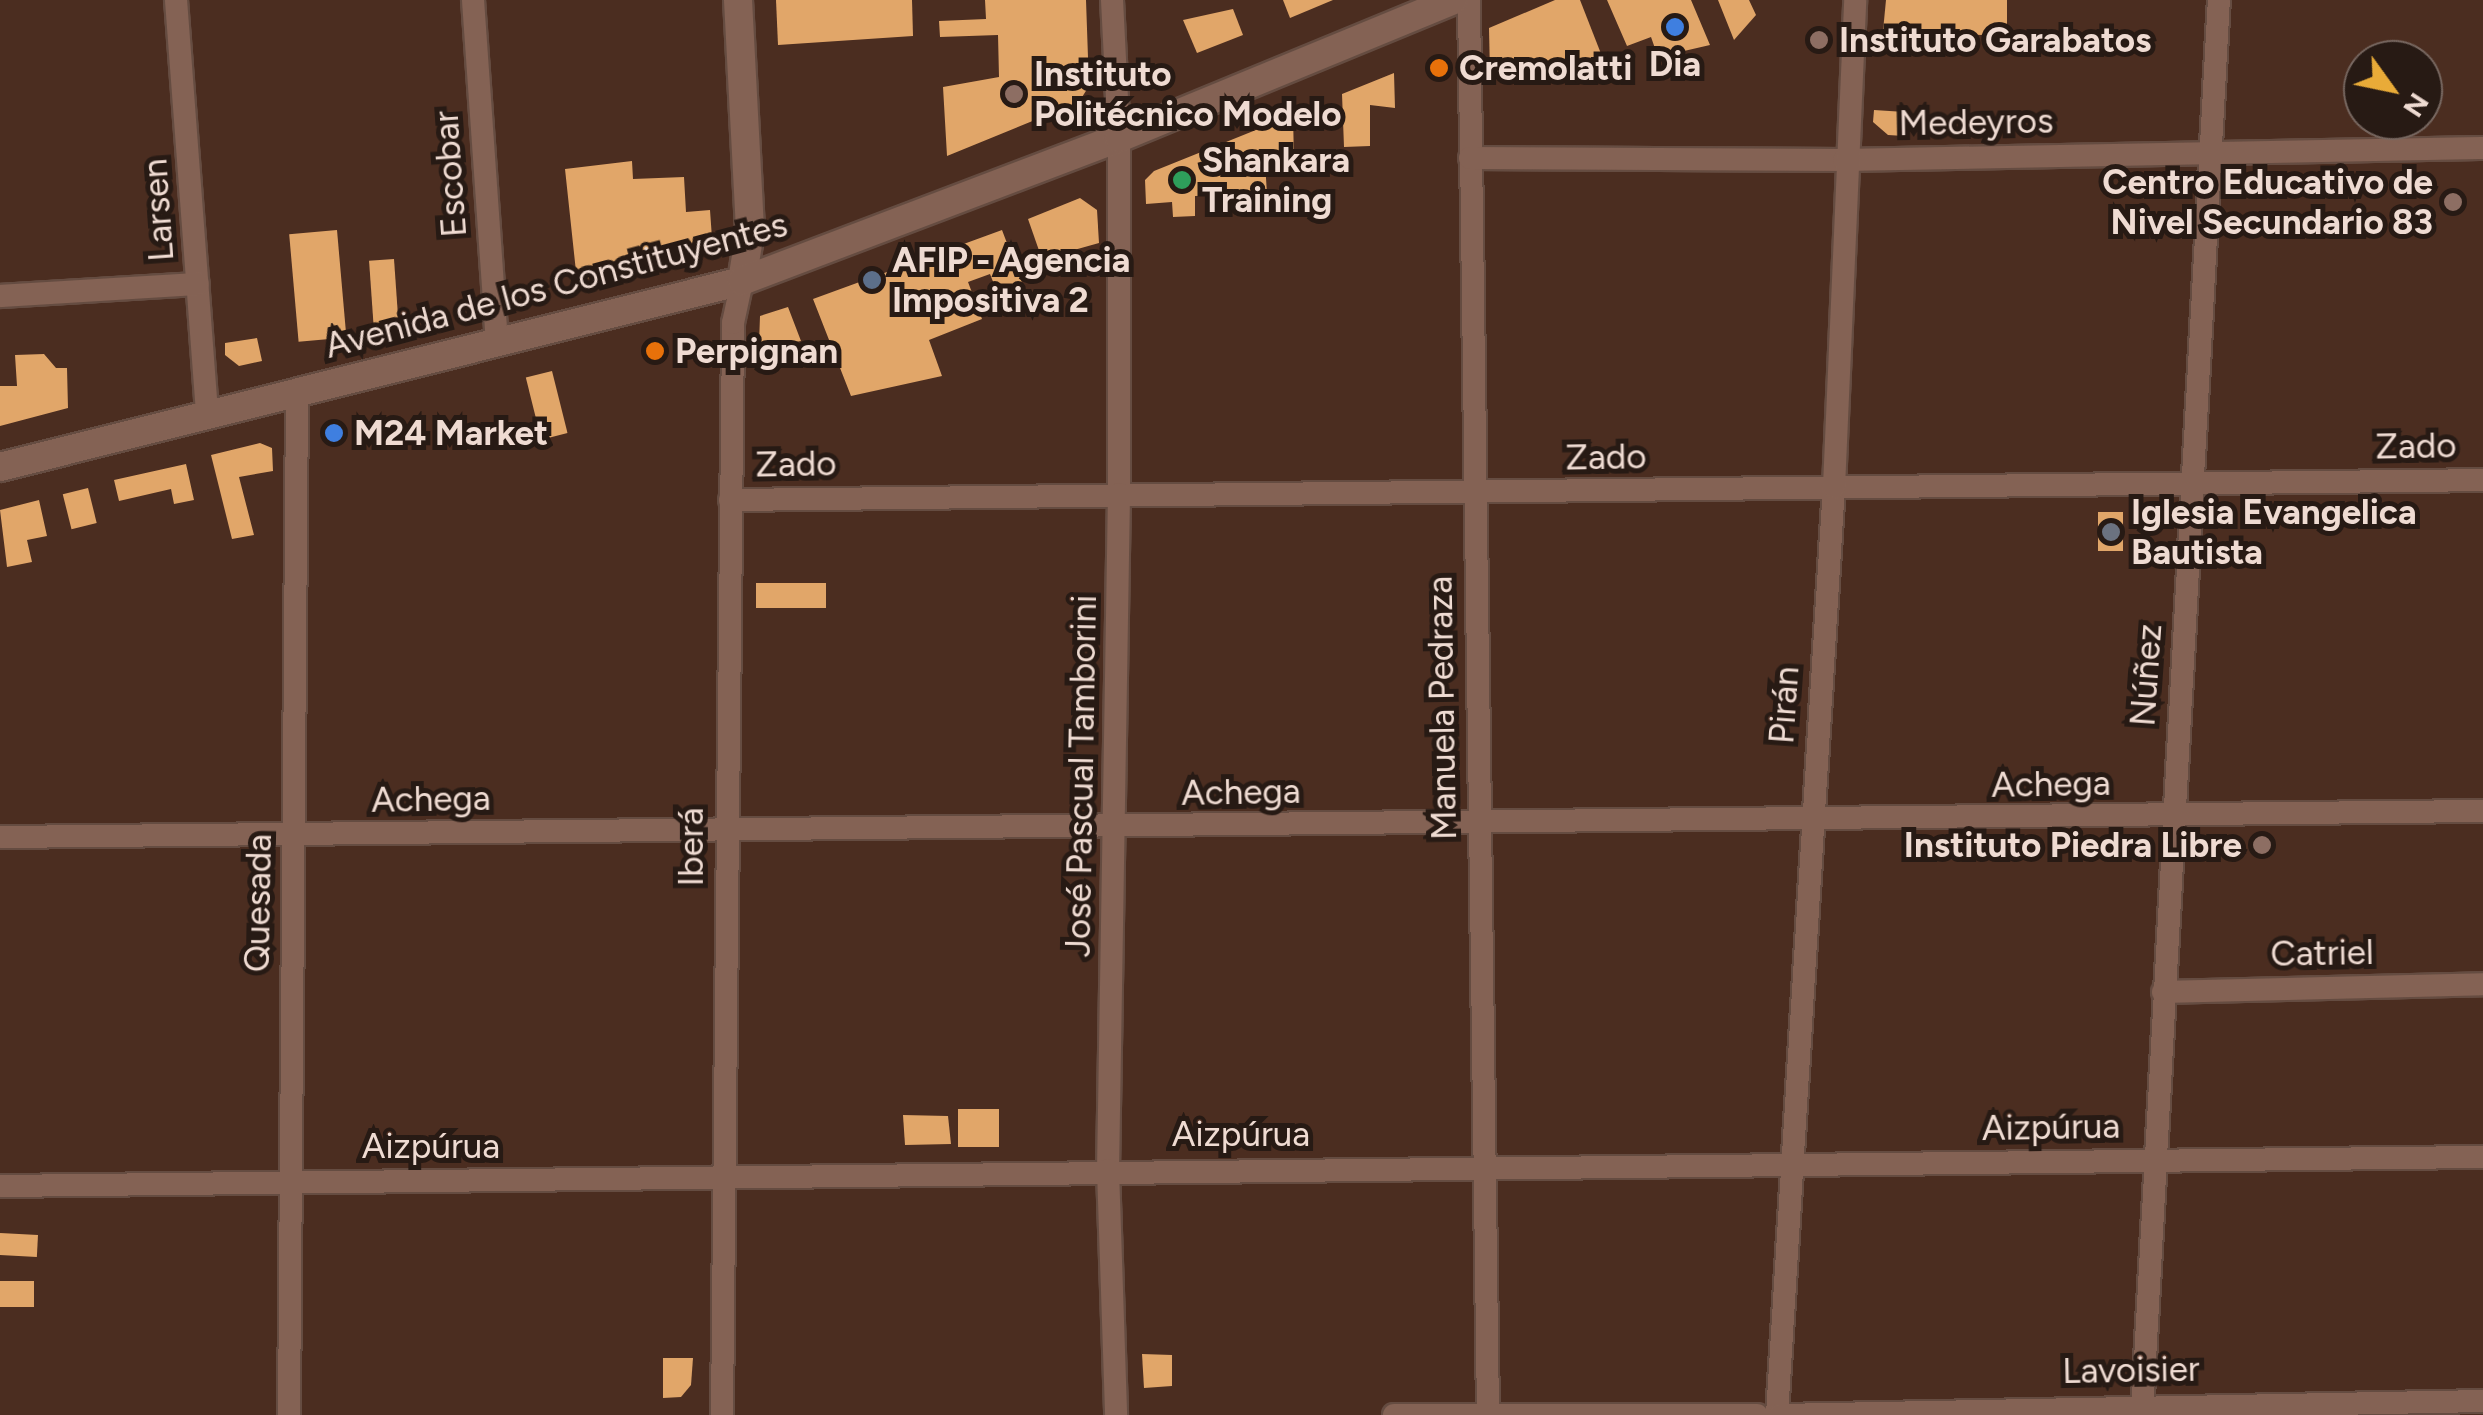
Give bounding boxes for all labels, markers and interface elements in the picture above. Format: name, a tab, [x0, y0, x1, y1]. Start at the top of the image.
marker: Dia	[1664, 16, 1686, 38]
place label: Instituto Garabatos	[1839, 19, 2151, 61]
marker: Instituto Garabatos	[1808, 29, 1830, 51]
north arrow	[2343, 40, 2443, 140]
place label: Dia	[1649, 43, 1701, 85]
place label: Cremolatti	[1459, 47, 1632, 89]
place label: Instituto Politécnico Modelo	[1034, 53, 1342, 135]
marker: Cremolatti	[1428, 57, 1450, 79]
marker: Instituto Politécnico Modelo	[1003, 83, 1025, 105]
text: N	[2396, 87, 2437, 124]
street label: Medeyros	[1898, 100, 2054, 144]
street label: Escobar	[425, 109, 475, 239]
place label: Shankara Training	[1202, 139, 1350, 221]
street label: Larsen	[133, 157, 183, 263]
place label: Centro Educativo de Nivel Secundario 83	[2102, 161, 2433, 243]
marker: Shankara Training	[1171, 169, 1193, 191]
marker: Centro Educativo de Nivel Secundario 83	[2442, 191, 2464, 213]
street label: Avenida de los Constituyentes	[320, 203, 792, 367]
place label: AFIP - Agencia Impositiva 2	[892, 239, 1130, 321]
marker: AFIP - Agencia Impositiva 2	[861, 269, 883, 291]
place label: Perpignan	[675, 330, 838, 372]
marker: Perpignan	[644, 340, 666, 362]
place label: M24 Market	[354, 412, 548, 454]
marker: M24 Market	[323, 422, 345, 444]
street label: Zado	[2375, 424, 2457, 468]
street label: Zado	[1565, 435, 1647, 479]
street label: Zado	[755, 442, 837, 486]
place label: Iglesia Evangelica Bautista	[2131, 491, 2417, 573]
marker: Iglesia Evangelica Bautista	[2100, 521, 2122, 543]
street label: Manuela Pedraza	[1419, 576, 1465, 840]
street label: José Pascual Tamborini	[1057, 594, 1105, 958]
street label: Núñez	[2121, 622, 2171, 728]
street label: Pirán	[1760, 665, 1808, 745]
street label: Achega	[1991, 762, 2111, 806]
street label: Achega	[1181, 770, 1301, 814]
street label: Achega	[371, 777, 491, 821]
street label: Iberá	[670, 808, 712, 886]
place label: Instituto Piedra Libre	[1904, 824, 2242, 866]
street label: Quesada	[236, 833, 280, 973]
marker: Instituto Piedra Libre	[2251, 834, 2273, 856]
street label: Catriel	[2270, 931, 2374, 975]
street label: Aizpúrua	[1981, 1105, 2121, 1149]
street label: Aizpúrua	[1172, 1113, 1310, 1155]
street label: Aizpúrua	[362, 1125, 500, 1167]
street label: Lavoisier	[2062, 1348, 2200, 1392]

